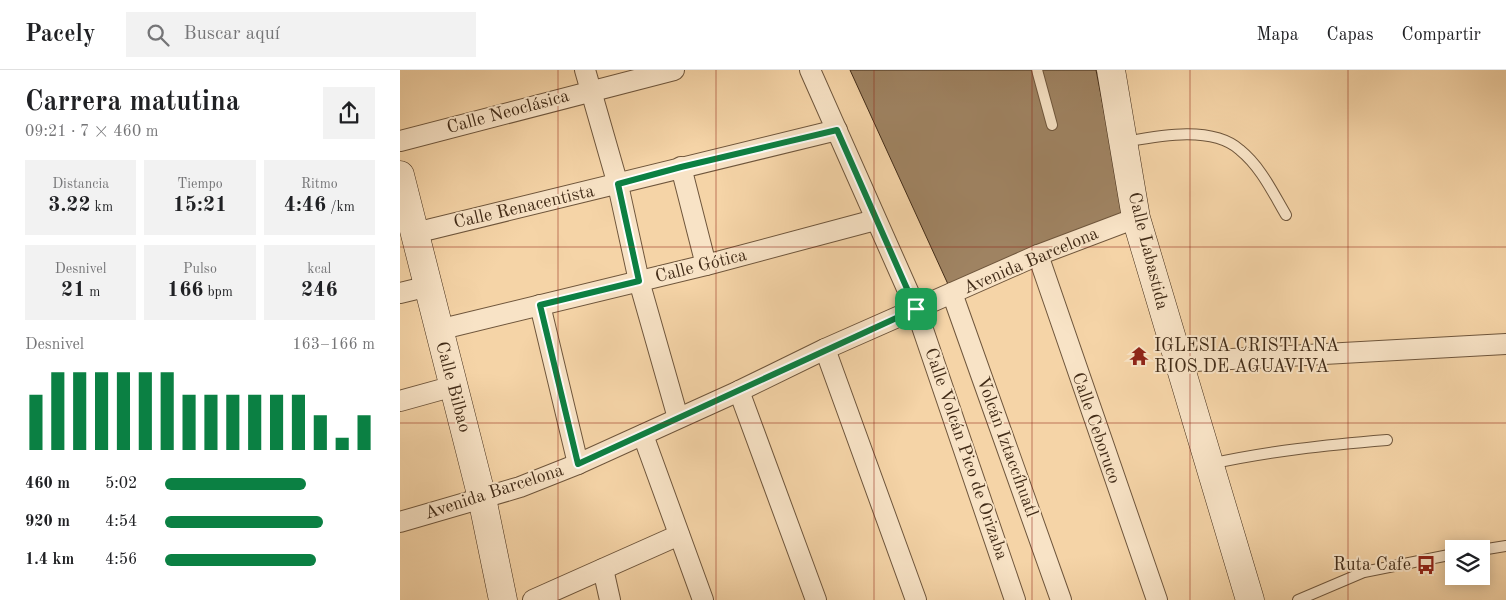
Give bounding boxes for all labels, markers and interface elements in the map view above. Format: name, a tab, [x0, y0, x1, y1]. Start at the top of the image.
search box	[126, 12, 476, 57]
icon: search	[144, 21, 172, 49]
text: Pacely	[25, 23, 96, 47]
text: Buscar aquí	[184, 25, 280, 44]
text: Mapa	[1256, 26, 1299, 44]
text: Capas	[1327, 26, 1374, 44]
text: Compartir	[1402, 26, 1481, 44]
button: share	[323, 87, 375, 139]
street label: Calle Neoclásica	[445, 87, 571, 137]
text: Carrera matutina	[25, 89, 240, 117]
text: 09:21 · 7 × 460 m	[25, 124, 158, 140]
text: Distancia	[52, 177, 109, 191]
text: Tiempo	[177, 177, 223, 191]
text: Ritmo	[301, 177, 338, 191]
street label: Calle Renacentista	[452, 182, 596, 232]
street label: Calle Labastida	[1125, 190, 1171, 312]
text: 3.22	[48, 195, 91, 216]
text: 15:21	[173, 195, 227, 216]
text: 4:46	[284, 195, 326, 216]
text: km	[91, 200, 113, 214]
text: /km	[326, 200, 355, 214]
street label: Avenida Barcelona	[961, 224, 1101, 298]
street label: Calle Gótica	[653, 246, 749, 286]
text: Desnivel	[55, 262, 107, 276]
text: Pulso	[183, 262, 217, 276]
text: kcal	[307, 262, 331, 276]
text: 21	[61, 280, 85, 301]
text: 166	[167, 280, 204, 301]
text: 246	[301, 280, 338, 301]
text: m	[85, 285, 100, 299]
text: bpm	[204, 285, 233, 299]
pin	[895, 288, 937, 330]
icon: arrive	[902, 295, 930, 323]
text: Desnivel	[25, 337, 84, 353]
text: 163–166 m	[292, 337, 375, 353]
place label: IGLESIA CRISTIANA RIOS DE AGUAVIVA	[1154, 337, 1340, 376]
street label: Calle Bilbao	[432, 340, 474, 434]
temple icon: IGLESIA CRISTIANA RIOS DE AGUAVIVA	[1128, 345, 1150, 367]
street label: Calle Volcán Pico de Orizaba	[921, 346, 1011, 562]
street label: Calle Ceboruco	[1069, 370, 1123, 486]
street label: Volcán Iztaccíhuatl	[973, 375, 1041, 520]
street label: Avenida Barcelona	[422, 461, 566, 523]
text: 460 m	[25, 476, 70, 492]
text: 5:02	[105, 476, 137, 492]
text: 920 m	[25, 514, 70, 530]
text: 4:54	[105, 514, 137, 530]
map controls	[1445, 540, 1490, 585]
button: layers	[1445, 540, 1490, 585]
text: 1.4 km	[25, 552, 74, 568]
text: 4:56	[105, 552, 137, 568]
bus stop icon: Ruta Cafe	[1415, 554, 1437, 576]
place label: Ruta Cafe	[1333, 556, 1411, 574]

